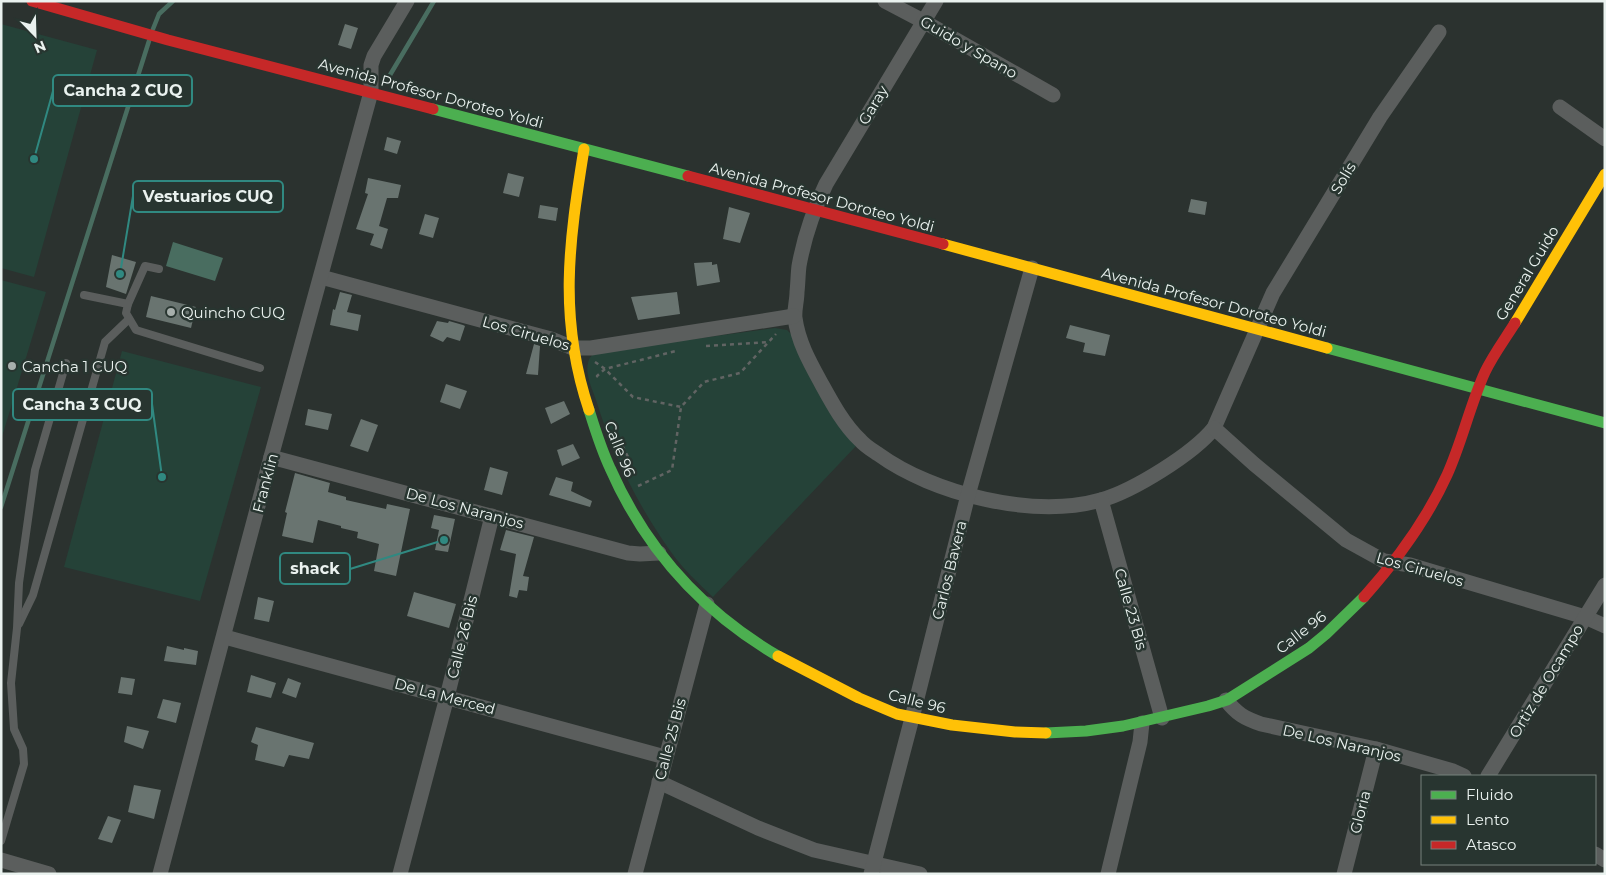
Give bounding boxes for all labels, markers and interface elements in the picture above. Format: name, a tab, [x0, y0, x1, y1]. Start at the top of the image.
north arrow	[10, 10, 60, 60]
street label: Guido y Spano	[917, 12, 1021, 82]
text: N	[31, 36, 49, 57]
street label: Avenida Profesor Doroteo Yoldi	[316, 54, 546, 132]
callout: Cancha 2 CUQ	[53, 75, 192, 106]
text: Cancha 2 CUQ	[64, 81, 183, 100]
street label: Garay	[854, 81, 893, 128]
street label: Avenida Profesor Doroteo Yoldi	[707, 158, 937, 236]
street label: Solís	[1326, 159, 1360, 197]
callout: Vestuarios CUQ	[133, 181, 283, 212]
text: Vestuarios CUQ	[142, 187, 274, 206]
street label: General Guido	[1491, 222, 1563, 324]
street label: Avenida Profesor Doroteo Yoldi	[1099, 263, 1329, 341]
place label: Quincho CUQ	[181, 303, 285, 322]
marker: Quincho CUQ	[165, 306, 177, 318]
street label: Los Ciruelos	[480, 311, 572, 355]
place label: Cancha 1 CUQ	[22, 357, 128, 376]
marker: Cancha 1 CUQ	[6, 360, 18, 372]
callout: Cancha 3 CUQ	[13, 389, 152, 420]
text: Cancha 3 CUQ	[22, 395, 142, 414]
street label: Calle 96	[600, 418, 640, 480]
street label: Franklin	[248, 451, 282, 515]
street label: De Los Naranjos	[404, 483, 526, 533]
street label: Carlos Bavera	[928, 519, 970, 621]
street label: Los Ciruelos	[1374, 547, 1466, 591]
callout: shack	[280, 553, 350, 584]
text: shack	[290, 559, 340, 578]
street label: Calle 23 Bis	[1110, 566, 1152, 652]
street label: Calle 26 Bis	[443, 594, 481, 680]
street label: Calle 96	[1272, 606, 1330, 658]
street label: Ortiz de Ocampo	[1505, 621, 1587, 741]
street label: De La Merced	[392, 673, 498, 719]
street label: Calle 96	[886, 685, 948, 717]
street label: Calle 25 Bis	[650, 696, 690, 782]
street label: De Los Naranjos	[1281, 720, 1403, 766]
legend	[1421, 775, 1596, 865]
text: Fluido	[1466, 785, 1513, 804]
street label: Gloria	[1345, 788, 1375, 836]
text: Lento	[1466, 810, 1509, 829]
text: Atasco	[1466, 835, 1516, 854]

